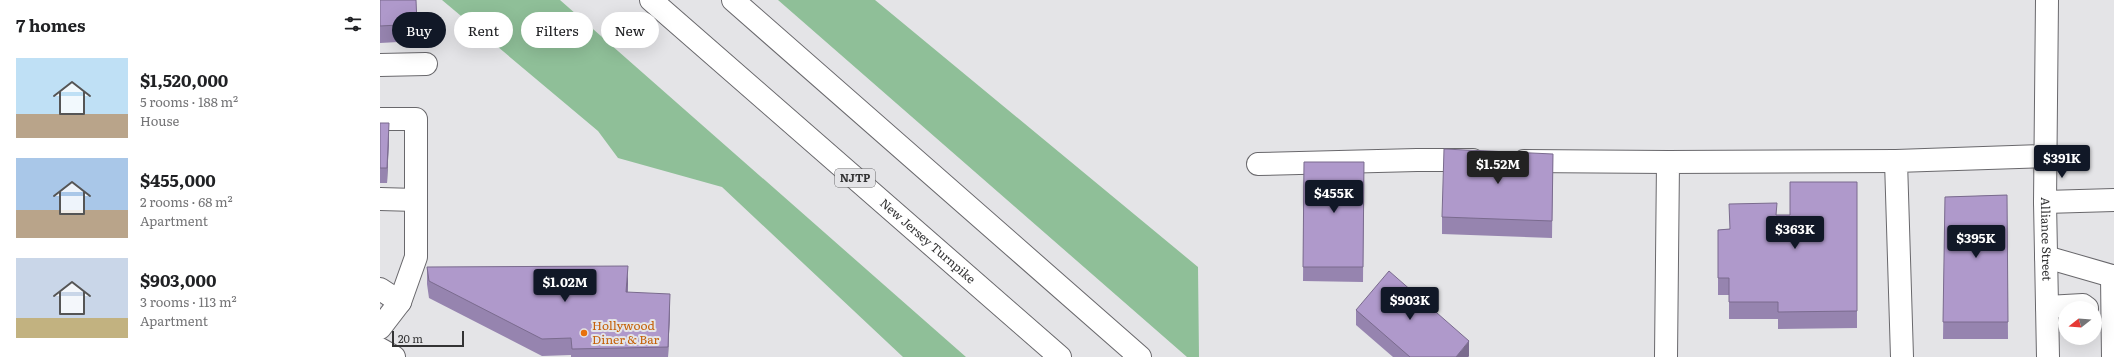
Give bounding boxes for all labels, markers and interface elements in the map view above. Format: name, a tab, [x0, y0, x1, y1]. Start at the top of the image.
text: 7 homes	[16, 12, 86, 37]
chip: Buy	[392, 12, 446, 48]
chip: Rent	[454, 12, 513, 48]
chip: Filters	[521, 12, 593, 48]
chip: New	[601, 12, 659, 48]
icon: filters	[342, 13, 364, 35]
text: $1,520,000	[140, 67, 228, 92]
icon: home	[48, 74, 96, 122]
text: 5 rooms · 188 m²	[140, 92, 238, 111]
text: House	[140, 111, 179, 130]
pin: $391K	[2034, 145, 2090, 179]
text: $391K	[2043, 148, 2081, 167]
pin: $1.52M	[1465, 151, 1531, 185]
text: $1.52M	[1476, 154, 1520, 173]
text: $455,000	[140, 167, 216, 192]
road number: NJTP	[835, 169, 875, 187]
icon: home	[48, 174, 96, 222]
pin: $455K	[1306, 180, 1362, 214]
text: $455K	[1314, 183, 1354, 202]
text: 2 rooms · 68 m²	[140, 192, 233, 211]
street label: New Jersey Turnpike	[876, 194, 980, 287]
street label: Alliance Street	[2037, 197, 2057, 281]
text: Apartment	[140, 211, 208, 230]
pin: $363K	[1767, 216, 1823, 250]
text: $363K	[1775, 219, 1815, 238]
pin: $395K	[1948, 225, 2004, 259]
text: $395K	[1956, 228, 1996, 247]
text: $903,000	[140, 267, 217, 292]
pin: $1.02M	[532, 269, 598, 303]
text: $1.02M	[542, 272, 588, 291]
icon: home	[48, 274, 96, 322]
pin: $903K	[1382, 287, 1438, 321]
text: $903K	[1390, 290, 1430, 309]
text: 3 rooms · 113 m²	[140, 292, 237, 311]
north arrow	[2058, 301, 2102, 345]
map controls	[2058, 301, 2102, 345]
text: Apartment	[140, 311, 208, 330]
place label: Hollywood Diner & Bar	[592, 316, 660, 348]
marker: Hollywood Diner & Bar	[579, 328, 589, 338]
scale bar	[392, 329, 464, 348]
text: 20 m	[398, 330, 423, 346]

